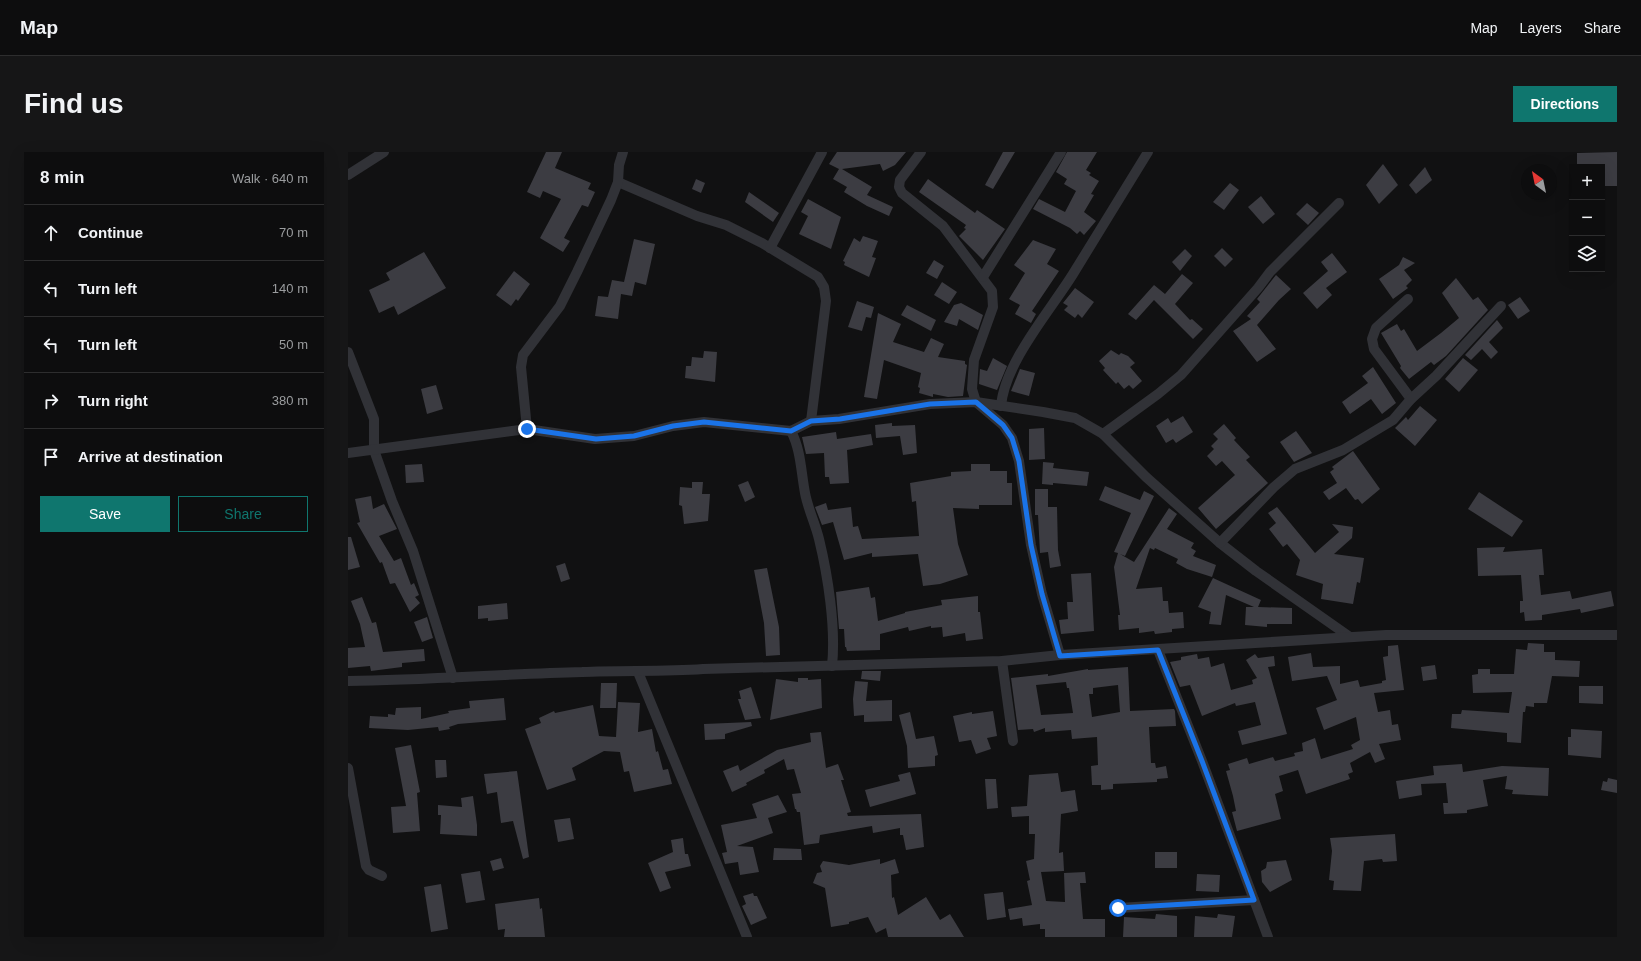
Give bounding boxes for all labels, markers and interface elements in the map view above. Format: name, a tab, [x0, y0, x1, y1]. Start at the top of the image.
text: Map	[20, 17, 58, 38]
text: Map	[1470, 20, 1498, 36]
text: Layers	[1520, 20, 1562, 36]
text: Share	[1584, 20, 1621, 36]
button: Directions	[1513, 86, 1617, 122]
text: Find us	[24, 88, 124, 119]
north arrow	[1521, 164, 1557, 200]
map controls	[1569, 164, 1605, 272]
button: +	[1569, 164, 1605, 200]
text: 8 min	[40, 168, 84, 187]
text: Walk · 640 m	[232, 171, 308, 186]
button: −	[1569, 200, 1605, 236]
icon: ahead	[40, 222, 62, 244]
text: Continue	[78, 224, 143, 241]
text: 70 m	[279, 225, 308, 240]
button: layers	[1569, 236, 1605, 272]
icon: left	[40, 278, 62, 300]
text: Turn left	[78, 280, 137, 297]
text: 140 m	[272, 281, 308, 296]
icon: left	[40, 334, 62, 356]
text: Turn left	[78, 336, 137, 353]
text: 50 m	[279, 337, 308, 352]
icon: right	[40, 390, 62, 412]
text: Turn right	[78, 392, 148, 409]
text: 380 m	[272, 393, 308, 408]
route end	[518, 420, 536, 438]
icon: arrive	[40, 446, 62, 468]
text: Arrive at destination	[78, 448, 223, 465]
button: Save	[40, 496, 170, 532]
button: Share	[178, 496, 308, 532]
route start	[1109, 899, 1127, 917]

